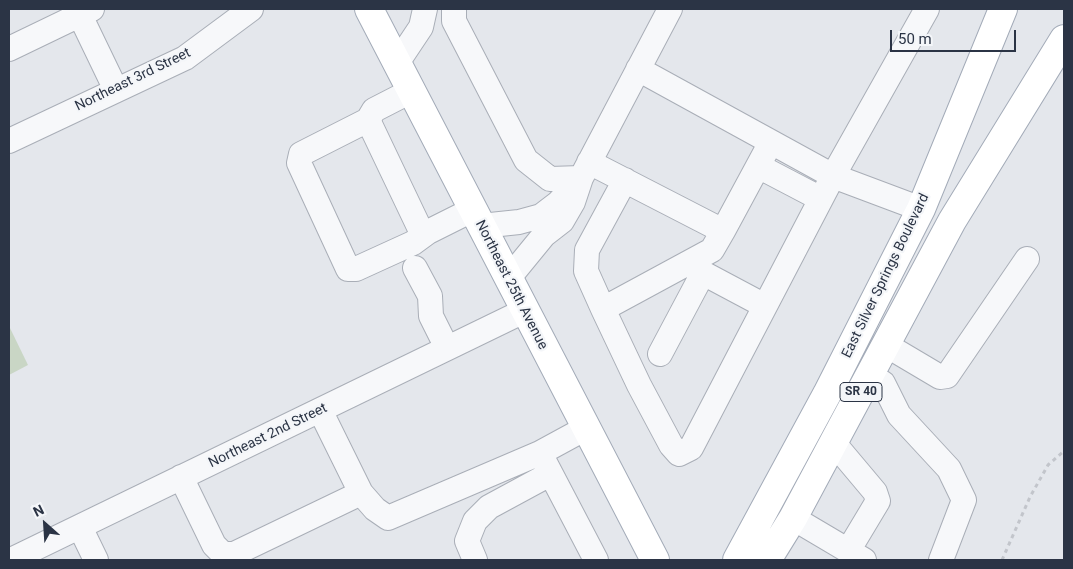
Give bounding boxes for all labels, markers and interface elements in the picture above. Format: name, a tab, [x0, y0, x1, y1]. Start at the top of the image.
scale bar	[893, 20, 1019, 52]
text: 50 m	[898, 30, 932, 48]
street label: Northeast 3rd Street	[72, 45, 194, 115]
street label: East Silver Springs Boulevard	[839, 191, 933, 361]
street label: Northeast 25th Avenue	[471, 218, 551, 352]
road number: SR 40	[840, 382, 882, 402]
street label: Northeast 2nd Street	[206, 400, 330, 472]
north arrow	[20, 499, 70, 549]
text: N	[30, 501, 46, 520]

